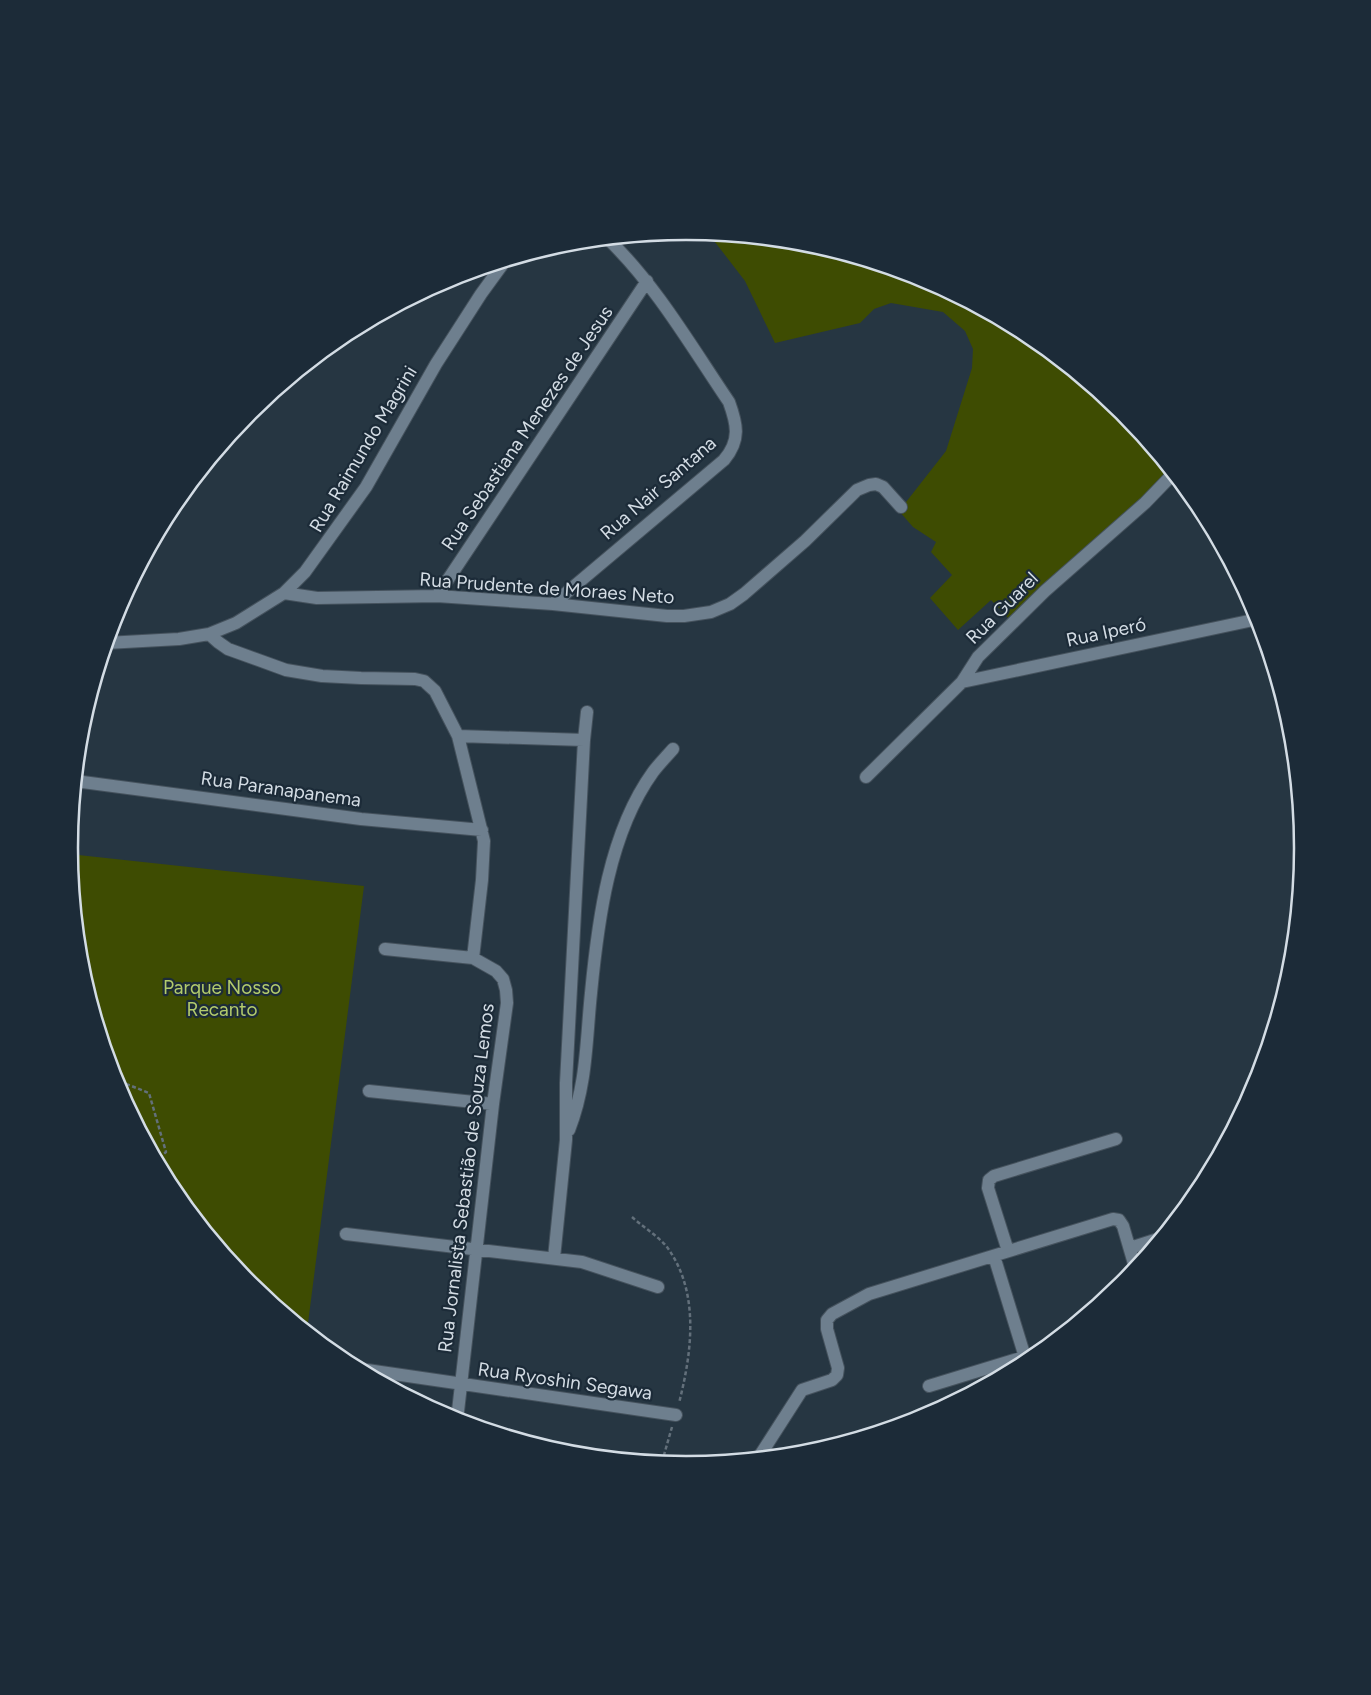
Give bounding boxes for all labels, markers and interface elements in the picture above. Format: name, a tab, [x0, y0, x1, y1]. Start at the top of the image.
street label: Rua Sebastiana Menezes de Jesus	[436, 301, 618, 555]
street label: Rua Raimundo Magrini	[304, 362, 422, 536]
street label: Rua Nair Santana	[595, 431, 721, 545]
street label: Rua Guarel	[961, 567, 1043, 649]
street label: Rua Prudente de Moraes Neto	[419, 568, 675, 608]
street label: Rua Iperó	[1064, 612, 1148, 652]
street label: Rua Paranapanema	[199, 766, 363, 812]
park label: Parque Nosso Recanto	[163, 976, 281, 1021]
street label: Rua Jornalista Sebastião de Souza Lemos	[433, 1002, 499, 1354]
street label: Rua Ryoshin Segawa	[476, 1357, 654, 1405]

